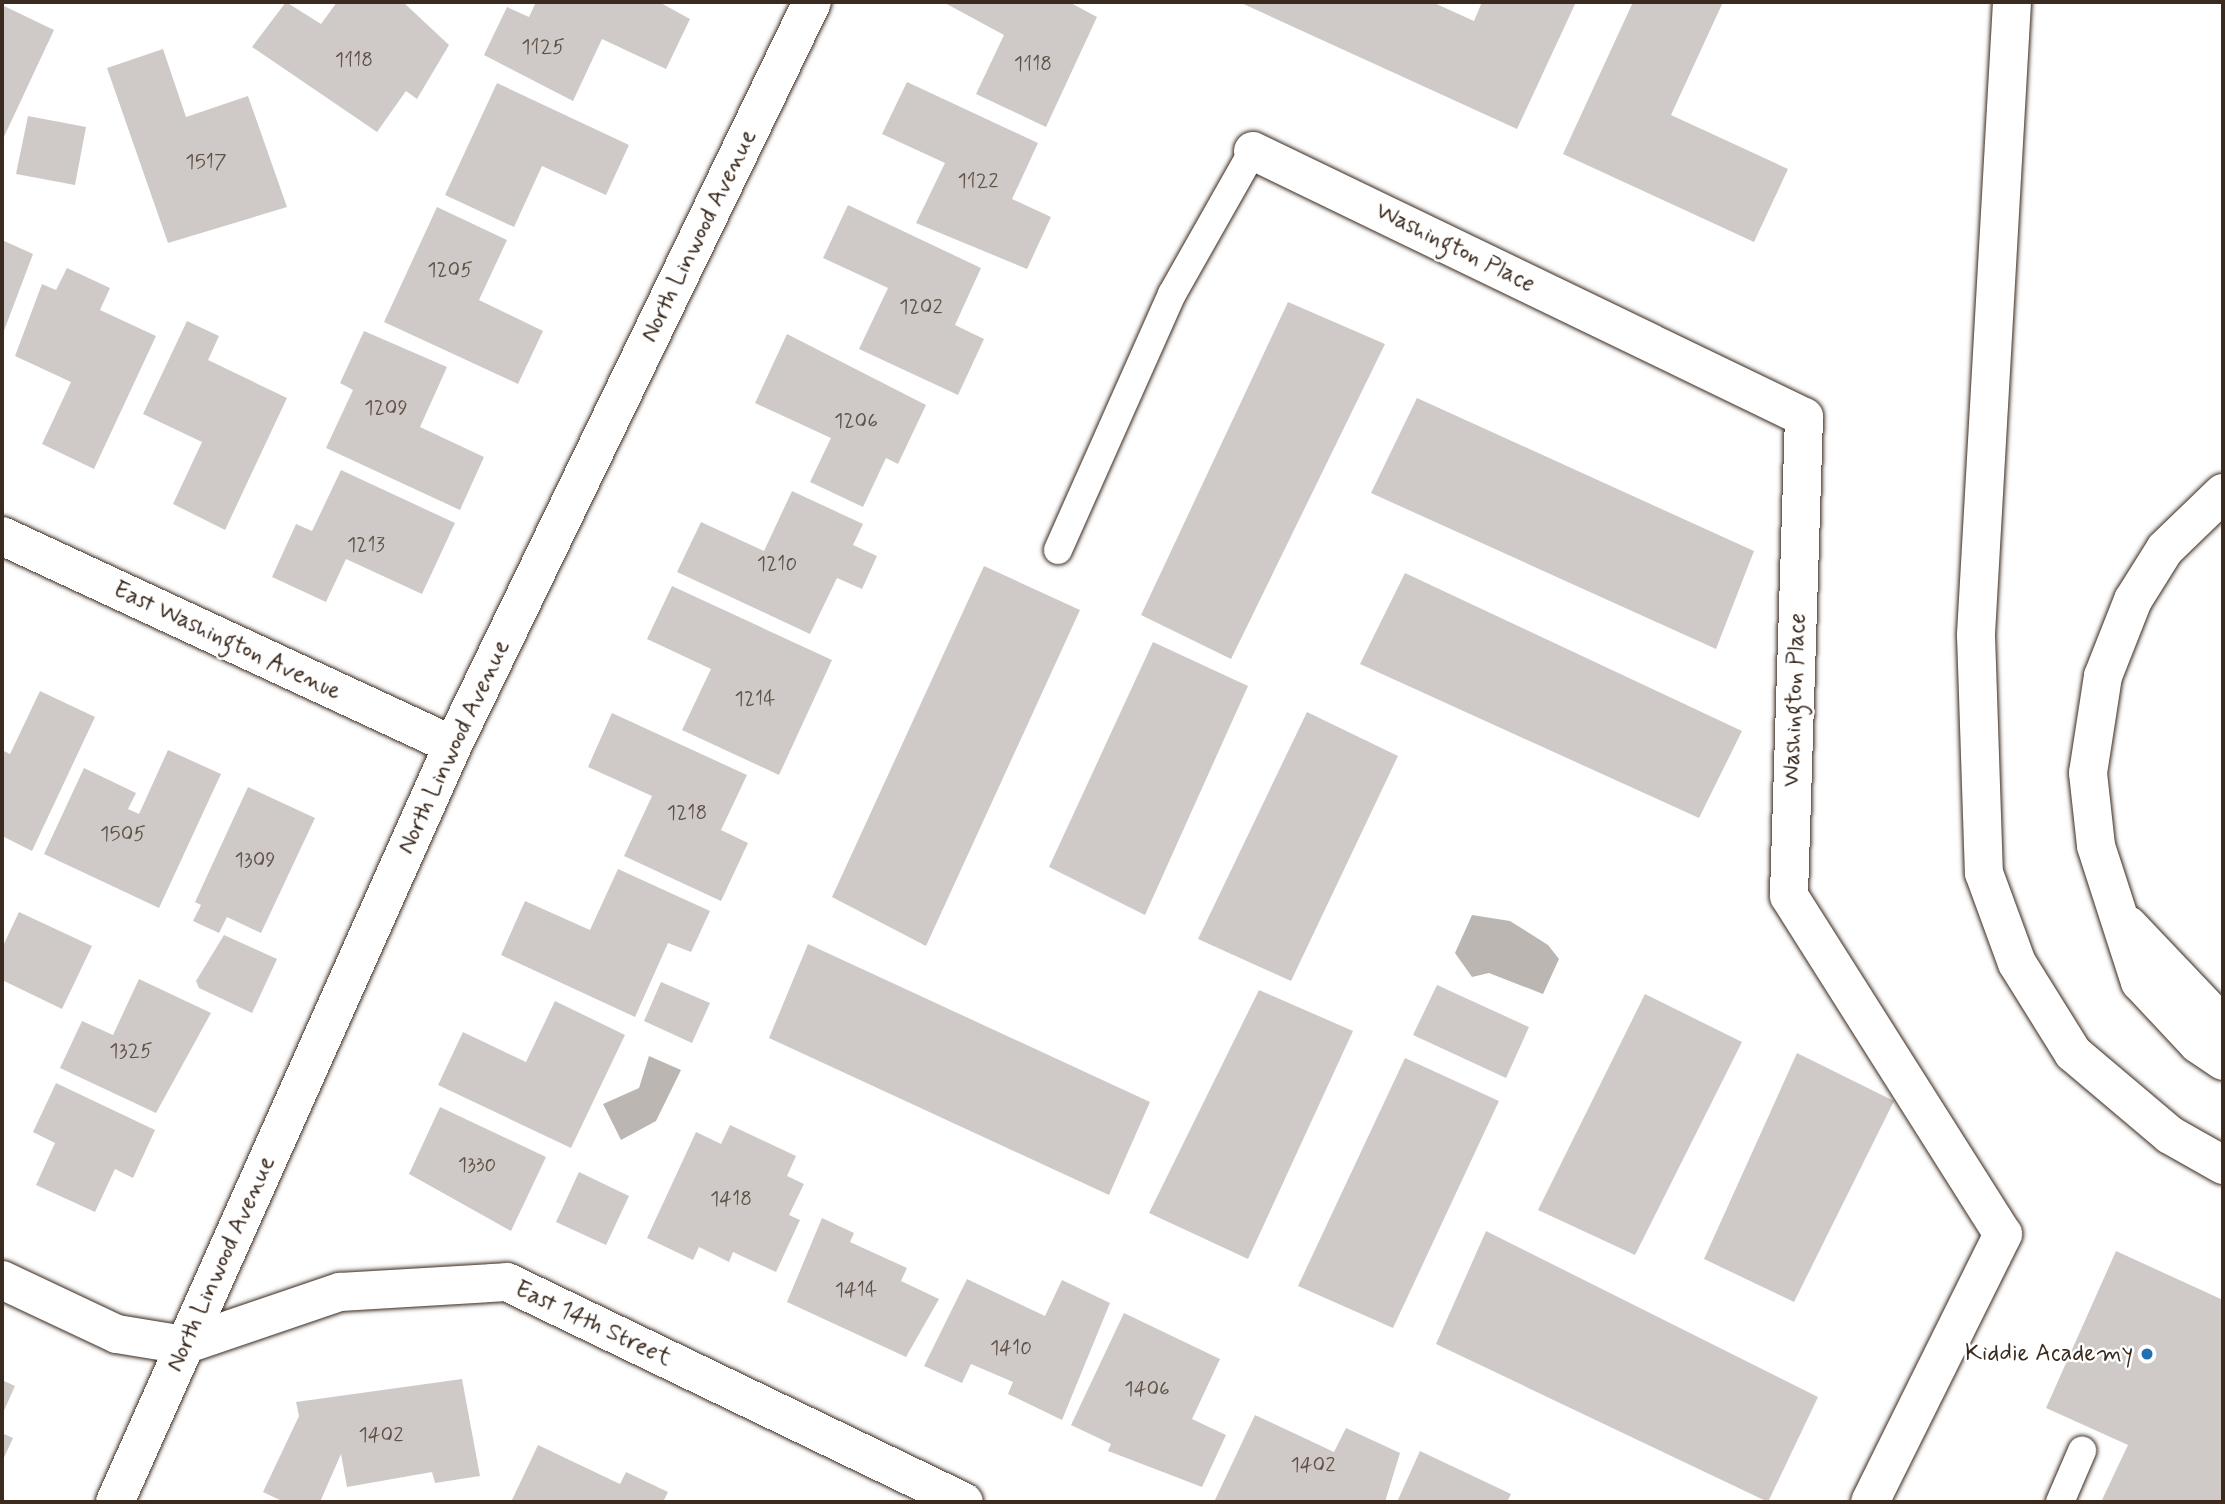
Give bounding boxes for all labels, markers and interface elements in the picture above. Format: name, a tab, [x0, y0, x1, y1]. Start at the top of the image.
house number: 1125	[521, 34, 565, 60]
house number: 1118	[335, 47, 373, 73]
house number: 1118	[1014, 51, 1052, 77]
street label: North Linwood Avenue	[637, 128, 761, 344]
house number: 1517	[185, 149, 227, 175]
house number: 1122	[957, 168, 999, 194]
street label: Washington Place	[1370, 197, 1540, 299]
house number: 1205	[427, 257, 473, 283]
house number: 1202	[899, 294, 943, 320]
house number: 1209	[364, 395, 408, 421]
house number: 1206	[834, 408, 878, 434]
house number: 1213	[347, 532, 385, 558]
house number: 1210	[757, 551, 797, 577]
street label: East Washington Avenue	[110, 576, 344, 706]
street label: Washington Place	[1778, 612, 1812, 788]
street label: North Linwood Avenue	[393, 639, 515, 855]
house number: 1214	[735, 686, 775, 712]
house number: 1218	[667, 800, 707, 826]
house number: 1505	[100, 821, 146, 847]
house number: 1309	[234, 847, 276, 873]
house number: 1325	[109, 1038, 153, 1064]
house number: 1330	[458, 1152, 496, 1178]
street label: North Linwood Avenue	[162, 1155, 280, 1373]
house number: 1418	[710, 1186, 752, 1212]
street label: East 14th Street	[510, 1275, 676, 1373]
house number: 1414	[835, 1277, 877, 1303]
house number: 1410	[990, 1335, 1032, 1361]
place label: Kiddie Academy	[1965, 1340, 2133, 1368]
marker: Kiddie Academy	[2139, 1346, 2155, 1362]
house number: 1406	[1124, 1376, 1170, 1402]
house number: 1402	[358, 1422, 404, 1448]
house number: 1402	[1290, 1452, 1336, 1478]

